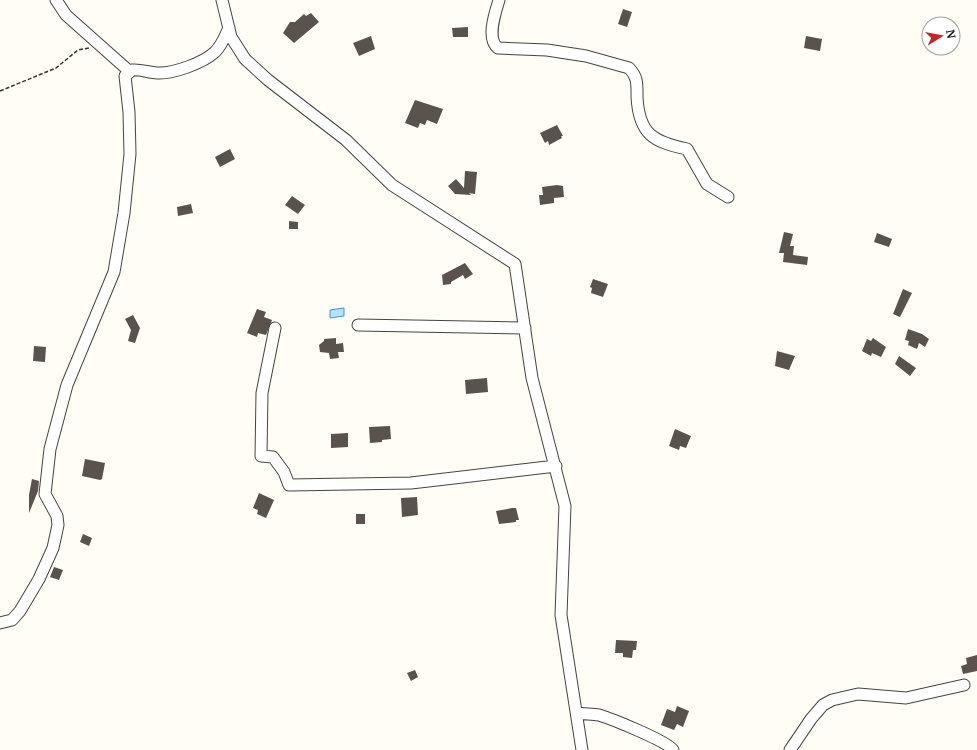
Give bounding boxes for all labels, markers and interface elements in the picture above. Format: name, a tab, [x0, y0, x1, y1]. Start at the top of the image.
north arrow	[921, 16, 961, 56]
text: N	[943, 28, 959, 40]

